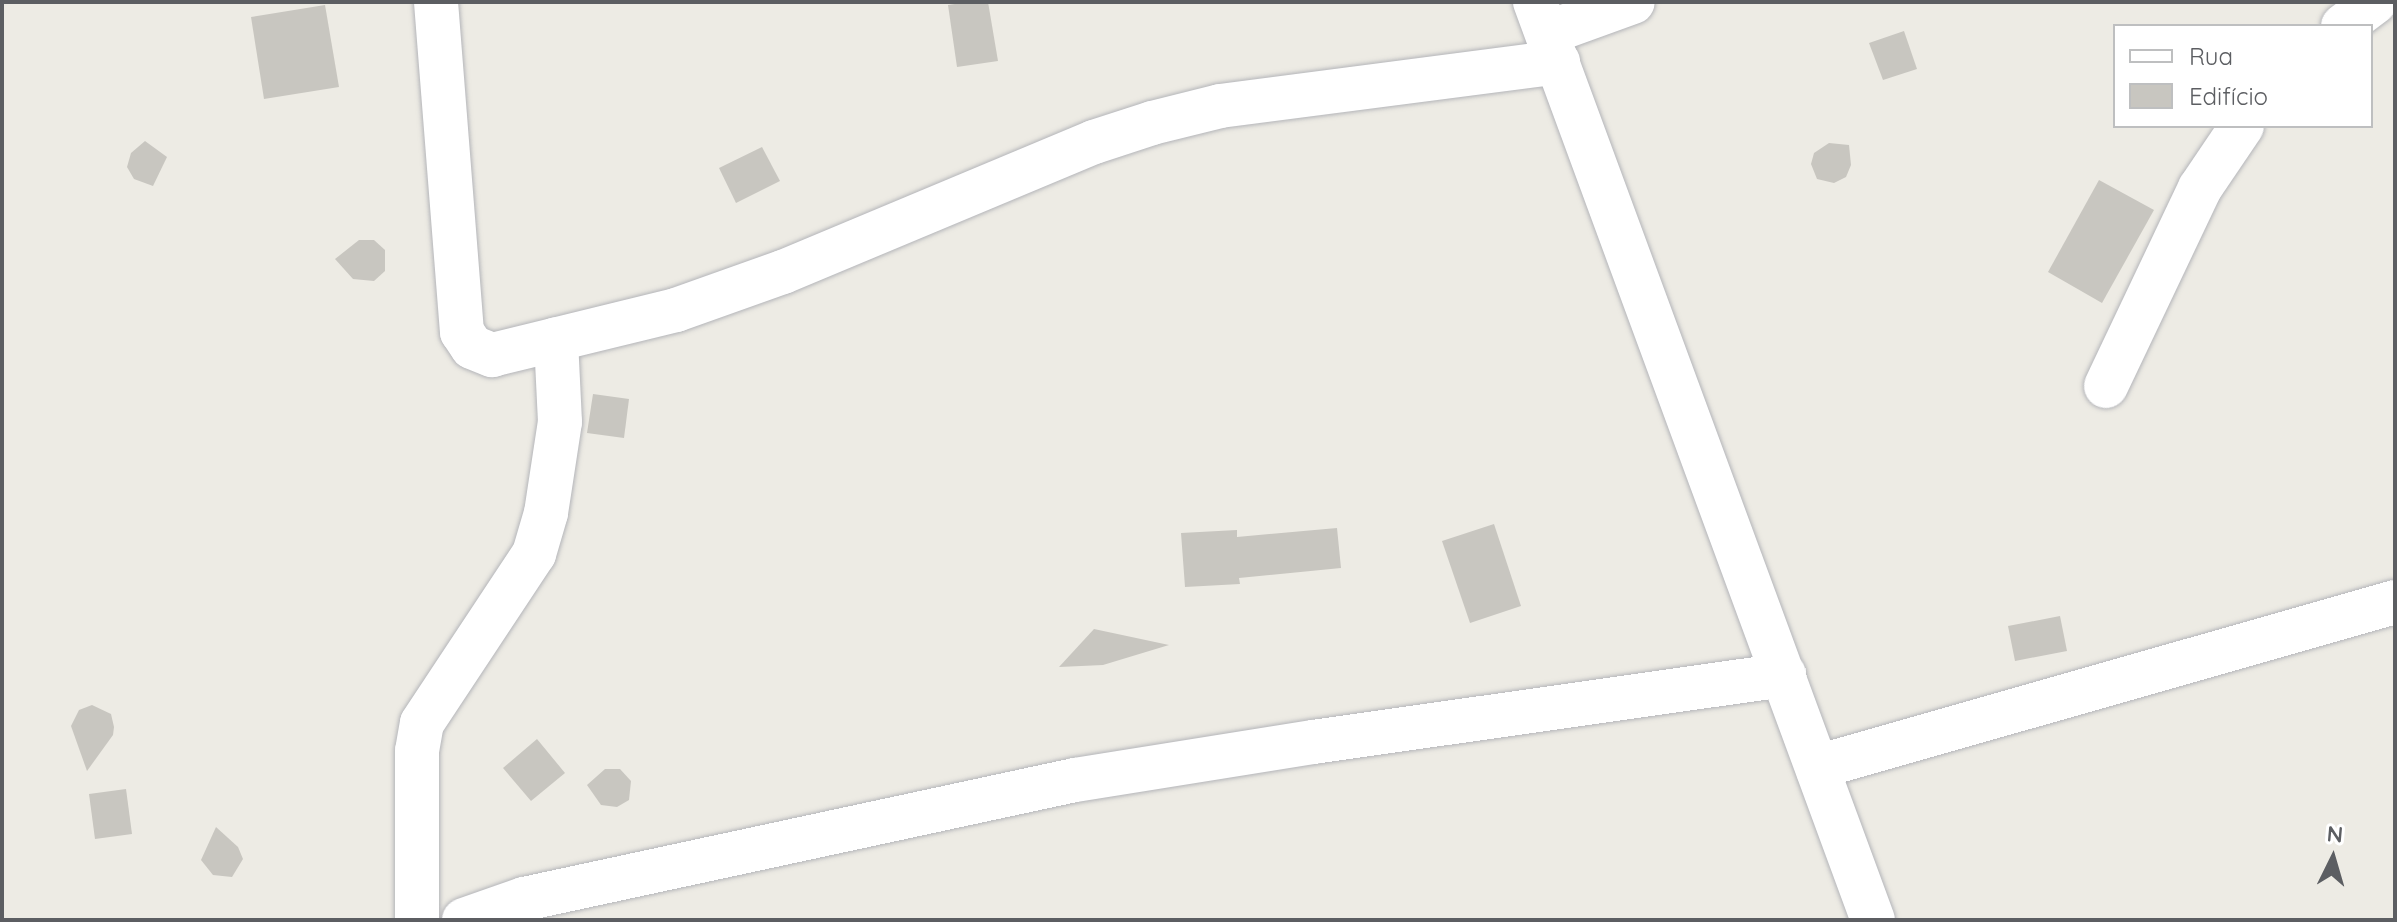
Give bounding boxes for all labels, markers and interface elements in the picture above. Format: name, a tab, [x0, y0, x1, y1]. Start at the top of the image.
legend	[2113, 24, 2373, 128]
text: Rua	[2189, 41, 2233, 71]
text: Edifício	[2189, 81, 2268, 111]
north arrow	[2293, 818, 2373, 898]
text: N	[2326, 819, 2344, 849]

